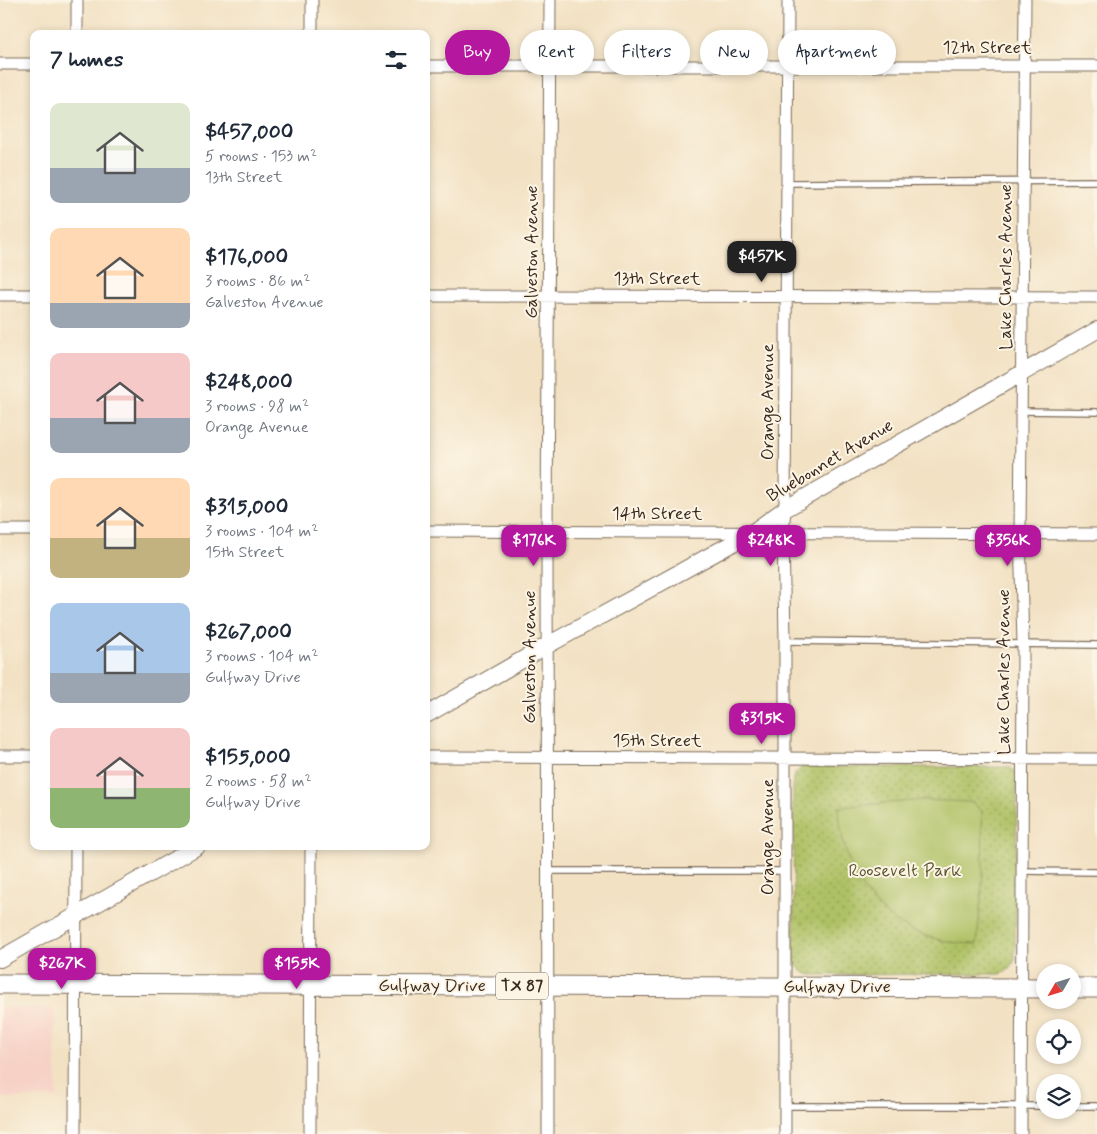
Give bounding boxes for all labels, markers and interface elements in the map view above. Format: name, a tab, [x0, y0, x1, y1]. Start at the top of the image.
chip: Buy	[445, 30, 510, 75]
chip: Rent	[520, 30, 594, 75]
chip: Filters	[604, 30, 690, 75]
chip: New	[700, 30, 768, 75]
chip: Apartment	[778, 30, 896, 75]
street label: 12th Street	[942, 36, 1032, 60]
text: 7 homes	[50, 46, 123, 74]
icon: filters	[382, 46, 410, 74]
text: $457,000	[205, 118, 293, 146]
icon: home	[90, 123, 150, 183]
text: 5 rooms · 153 m²	[205, 146, 317, 167]
text: 13th Street	[205, 167, 283, 188]
street label: Lake Charles Avenue	[994, 184, 1018, 350]
street label: Galveston Avenue	[520, 185, 544, 319]
pin: $457K	[727, 240, 797, 283]
text: $176,000	[205, 243, 288, 271]
text: $457K	[738, 246, 786, 267]
icon: home	[90, 248, 150, 308]
street label: 13th Street	[613, 267, 701, 291]
text: 3 rooms · 86 m²	[205, 271, 310, 292]
text: Galveston Avenue	[205, 292, 324, 313]
street label: Orange Avenue	[756, 344, 781, 460]
text: $248,000	[205, 368, 293, 396]
icon: home	[90, 373, 150, 433]
text: 3 rooms · 98 m²	[205, 396, 309, 417]
street label: Bluebonnet Avenue	[762, 414, 898, 508]
text: Orange Avenue	[205, 417, 309, 438]
text: $315,000	[205, 493, 288, 521]
icon: home	[90, 498, 150, 558]
street label: 14th Street	[612, 502, 703, 526]
text: 3 rooms · 104 m²	[205, 521, 318, 542]
pin: $176K	[499, 524, 569, 567]
pin: $248K	[736, 524, 806, 567]
pin: $356K	[973, 524, 1043, 567]
text: $176K	[512, 530, 556, 551]
text: $248K	[748, 530, 794, 551]
text: $356K	[986, 530, 1030, 551]
text: 15th Street	[205, 542, 284, 563]
street label: Lake Charles Avenue	[992, 589, 1016, 755]
street label: Galveston Avenue	[518, 590, 542, 724]
text: $267,000	[205, 618, 292, 646]
icon: home	[90, 623, 150, 683]
text: 3 rooms · 104 m²	[205, 646, 318, 667]
text: Gulfway Drive	[205, 667, 301, 688]
pin: $315K	[727, 702, 797, 745]
text: $315K	[740, 708, 784, 729]
street label: 15th Street	[612, 729, 702, 753]
text: $155,000	[205, 743, 291, 771]
icon: home	[90, 748, 150, 808]
text: 2 rooms · 58 m²	[205, 771, 311, 792]
street label: Orange Avenue	[756, 779, 781, 895]
text: Gulfway Drive	[205, 792, 301, 813]
park label: Roosevelt Park	[849, 859, 961, 883]
pin: $267K	[27, 948, 97, 990]
pin: $155K	[262, 948, 332, 990]
text: $267K	[39, 953, 85, 974]
text: $155K	[274, 953, 320, 974]
north arrow	[1036, 964, 1081, 1009]
map controls	[1036, 964, 1081, 1119]
road number: TX 87	[496, 972, 548, 999]
street label: Gulfway Drive	[378, 974, 486, 998]
street label: Gulfway Drive	[783, 975, 891, 999]
button: locate	[1036, 1019, 1081, 1064]
button: layers	[1036, 1074, 1081, 1119]

